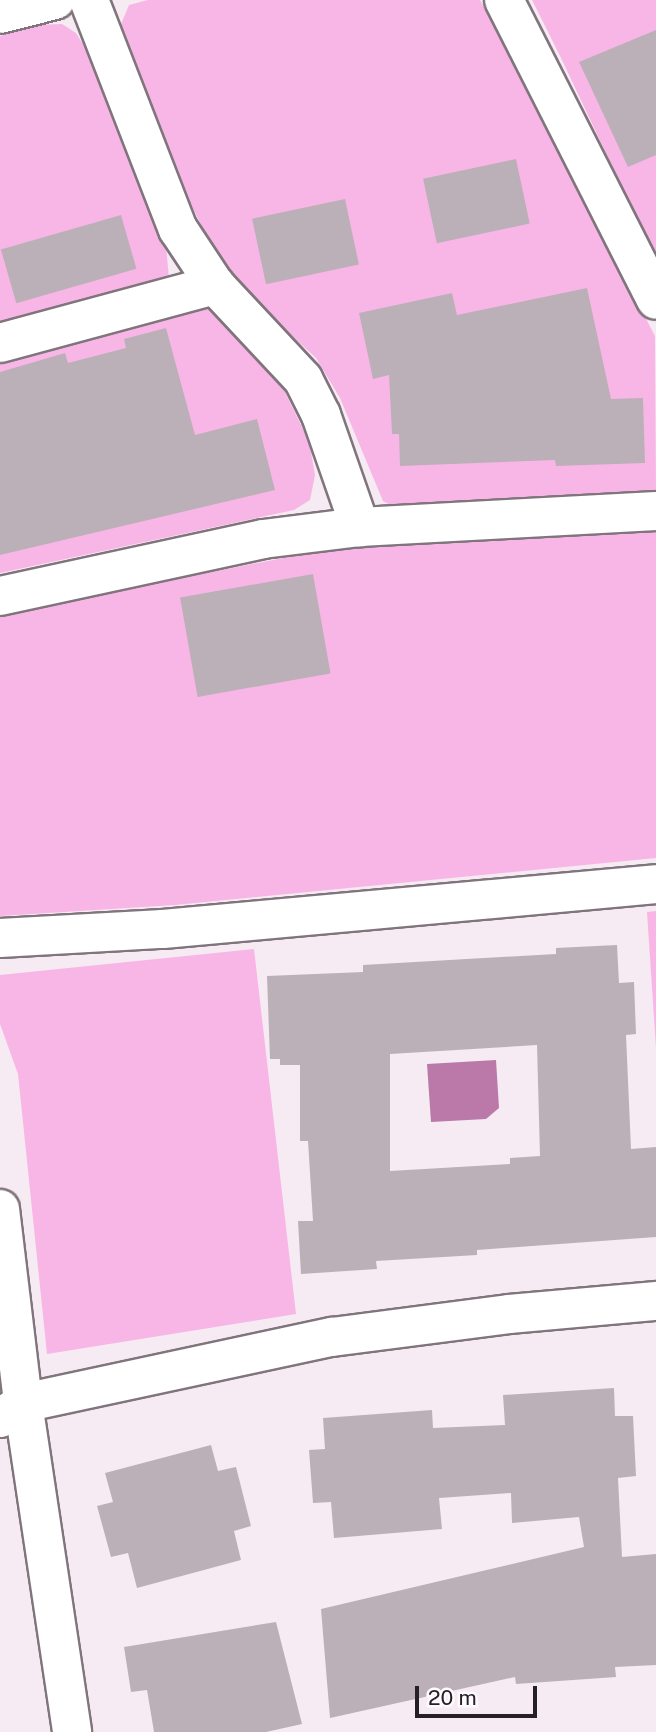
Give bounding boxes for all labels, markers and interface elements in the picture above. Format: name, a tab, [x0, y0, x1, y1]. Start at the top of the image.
scale bar	[418, 1672, 540, 1716]
text: 20 m	[428, 1685, 477, 1710]

